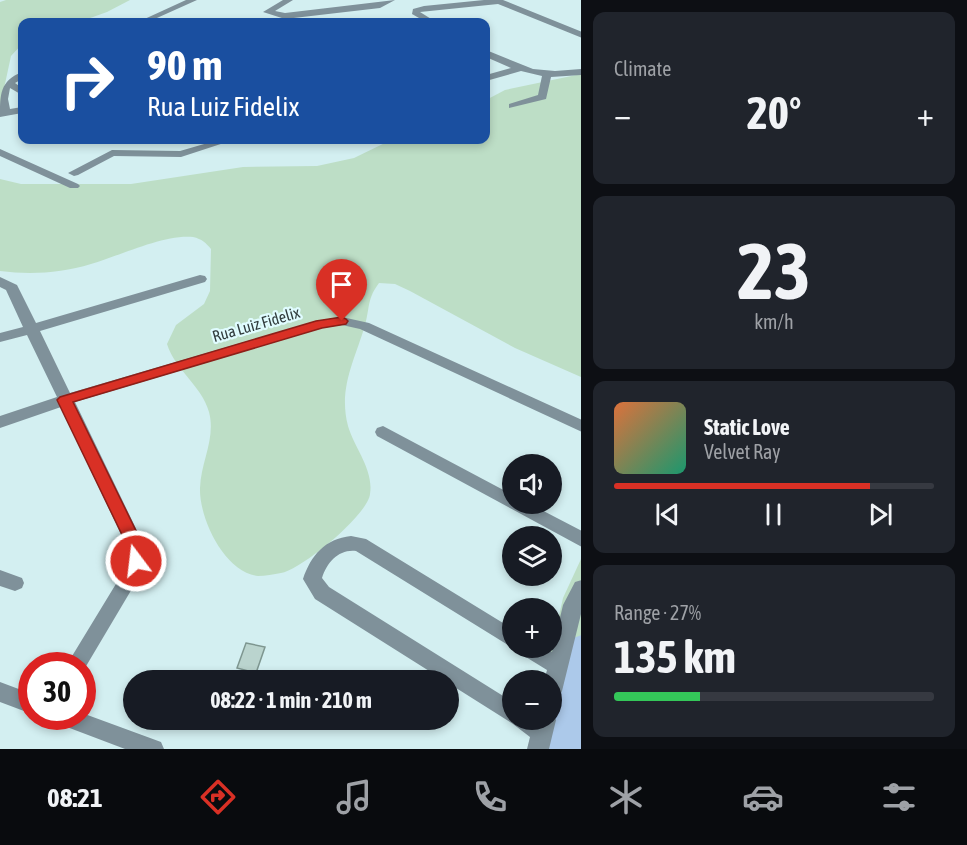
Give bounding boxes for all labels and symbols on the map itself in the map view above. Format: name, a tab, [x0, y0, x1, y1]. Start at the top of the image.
pin	[316, 259, 367, 321]
street label: Rua Luiz Fidelix	[210, 303, 302, 345]
position arrow	[104, 529, 168, 593]
speed limit sign: 30	[18, 652, 96, 730]

